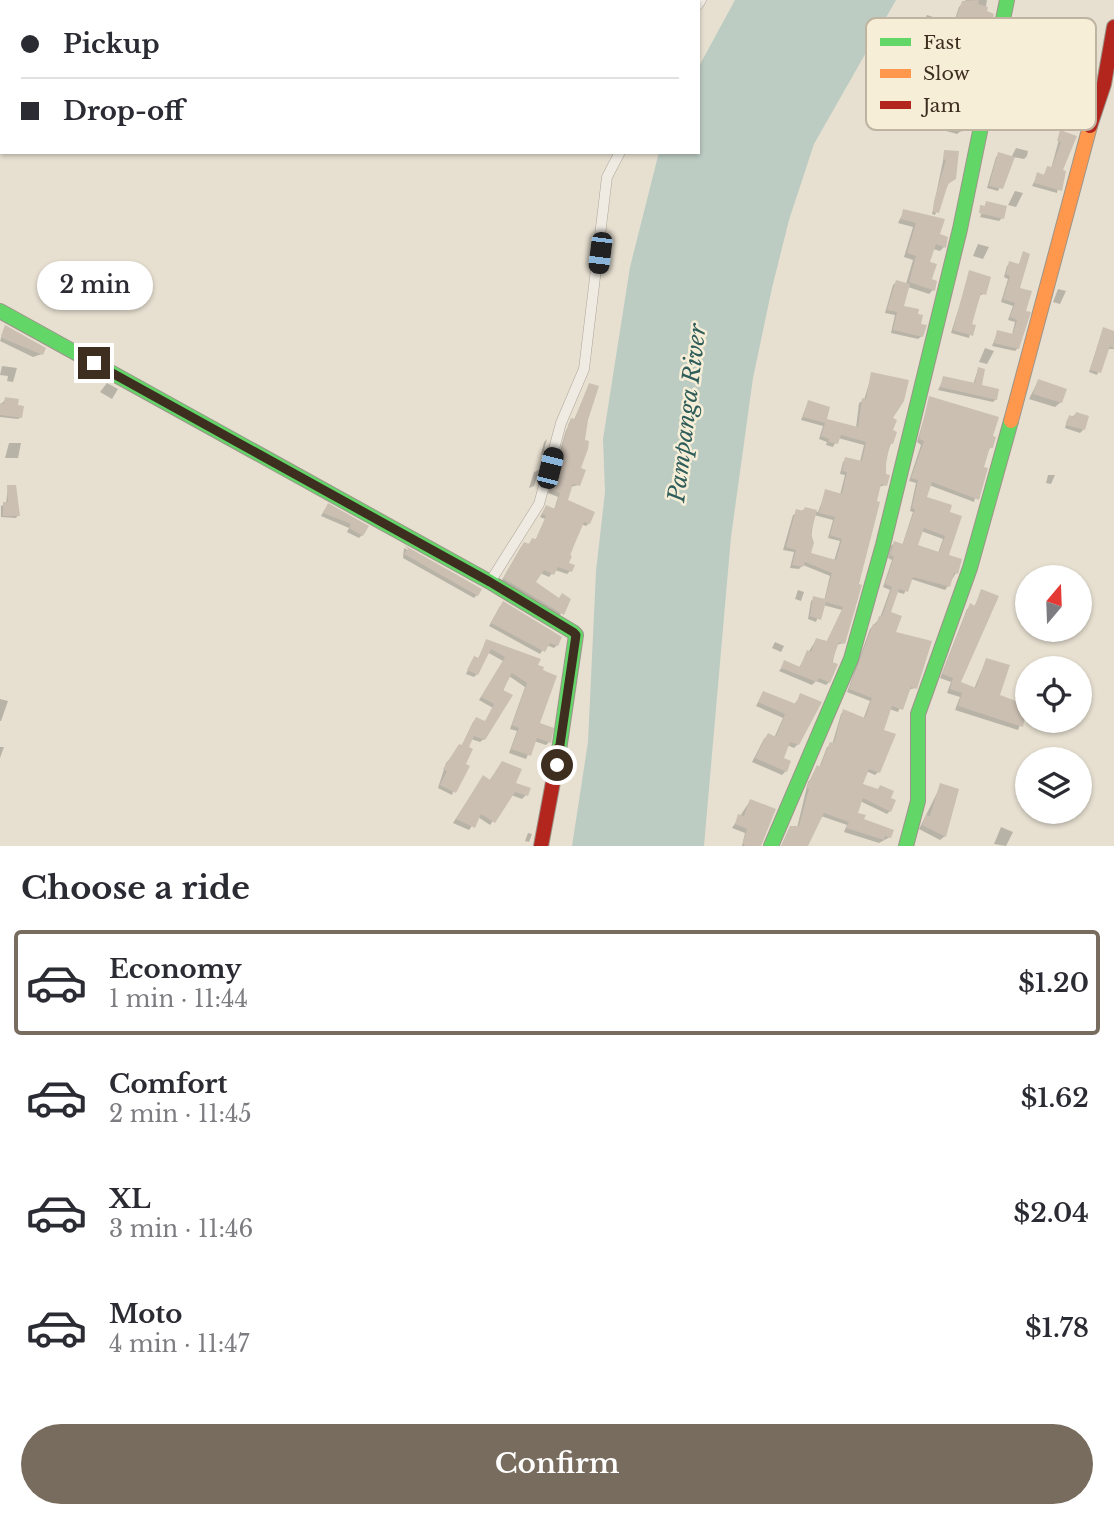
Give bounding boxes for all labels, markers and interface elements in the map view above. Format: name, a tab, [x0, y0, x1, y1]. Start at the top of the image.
legend	[866, 18, 1096, 130]
text: Pickup	[63, 28, 160, 60]
text: Fast	[923, 31, 962, 54]
text: Slow	[923, 62, 970, 85]
text: Jam	[920, 94, 961, 117]
text: Drop-off	[63, 95, 184, 127]
car	[588, 231, 613, 275]
callout: 2 min	[36, 262, 152, 310]
text: 2 min	[60, 271, 130, 299]
water label: Pampanga River	[662, 321, 712, 505]
route end	[78, 347, 110, 379]
car	[535, 445, 566, 491]
north arrow	[1015, 565, 1092, 642]
map controls	[1015, 565, 1092, 824]
button: locate	[1015, 656, 1092, 733]
button: layers	[1015, 747, 1092, 824]
route start	[541, 749, 573, 781]
text: Choose a ride	[21, 868, 250, 908]
icon: car	[25, 951, 88, 1014]
text: Economy	[109, 953, 242, 985]
text: $1.20	[1018, 967, 1089, 999]
text: 1 min · 11:44	[109, 985, 248, 1013]
icon: car	[25, 1066, 88, 1129]
text: Comfort	[109, 1068, 227, 1100]
text: $1.62	[1021, 1082, 1089, 1114]
text: 2 min · 11:45	[109, 1100, 252, 1128]
icon: car	[25, 1181, 88, 1244]
text: XL	[109, 1183, 151, 1215]
text: $2.04	[1014, 1197, 1089, 1229]
text: 3 min · 11:46	[109, 1215, 253, 1243]
icon: car	[25, 1296, 88, 1359]
text: Moto	[109, 1298, 182, 1330]
text: $1.78	[1025, 1312, 1089, 1344]
text: 4 min · 11:47	[109, 1330, 249, 1358]
button: Confirm	[21, 1424, 1093, 1504]

